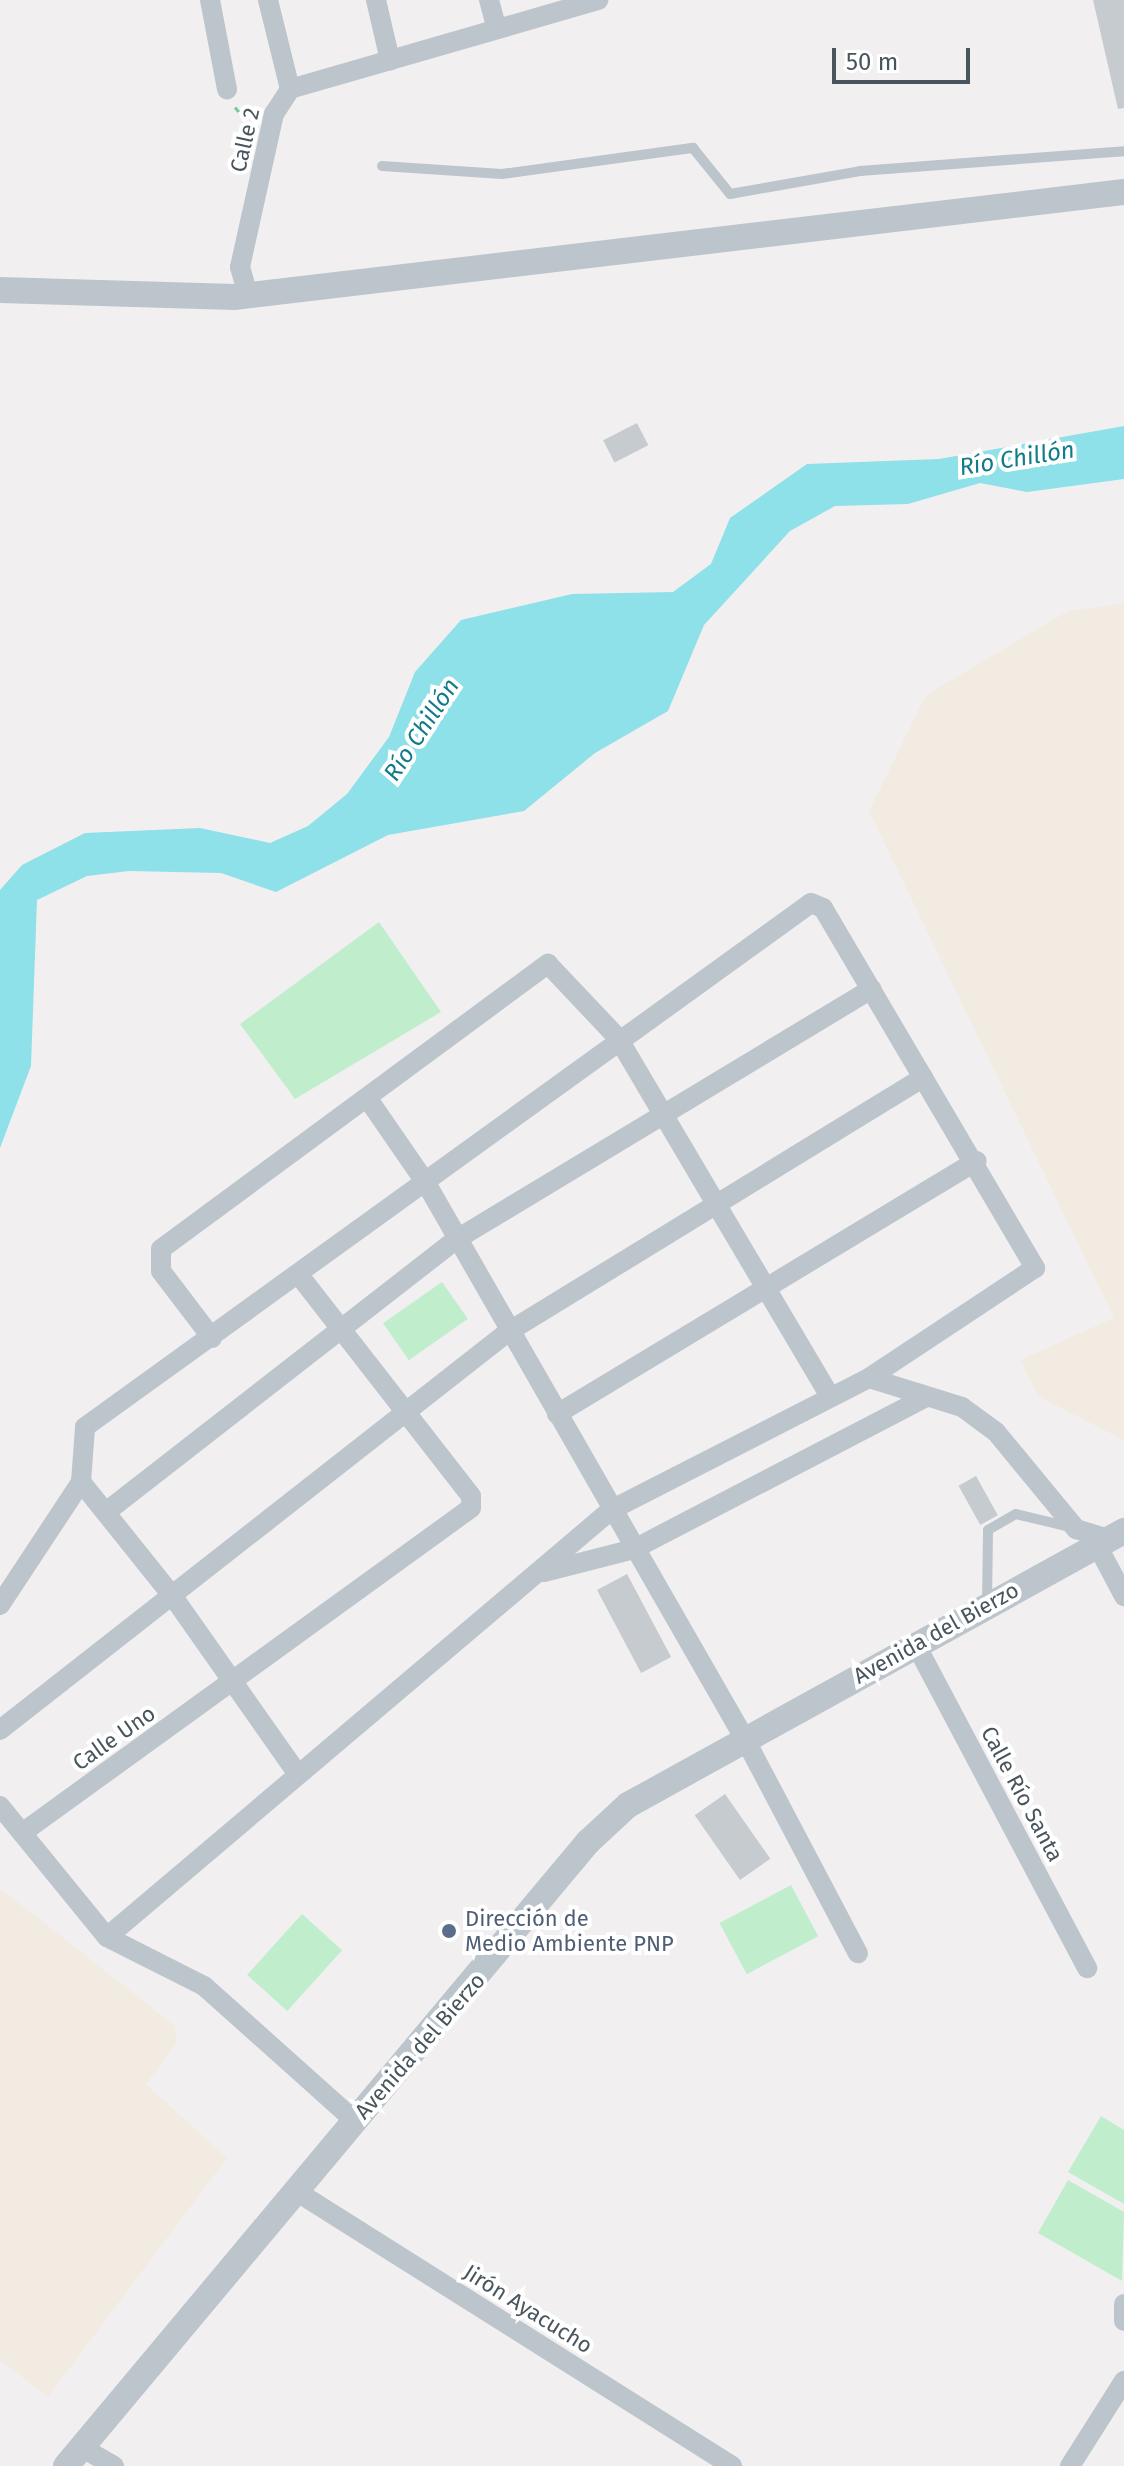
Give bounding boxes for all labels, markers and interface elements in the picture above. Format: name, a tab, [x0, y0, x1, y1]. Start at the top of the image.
scale bar	[836, 32, 974, 82]
text: 50 m	[846, 48, 898, 76]
street label: Calle 2	[225, 105, 265, 175]
water label: Río Chillón	[957, 436, 1077, 482]
water label: Río Chillón	[378, 673, 466, 787]
street label: Avenida del Bierzo	[849, 1577, 1023, 1689]
street label: Calle Uno	[68, 1700, 160, 1776]
street label: Calle Río Santa	[975, 1722, 1069, 1866]
place label: Dirección de Medio Ambiente PNP	[465, 1905, 674, 1956]
marker: Dirección de Medio Ambiente PNP	[440, 1922, 458, 1940]
street label: Avenida del Bierzo	[349, 1968, 491, 2124]
street label: Jirón Ayacucho	[459, 2259, 597, 2359]

